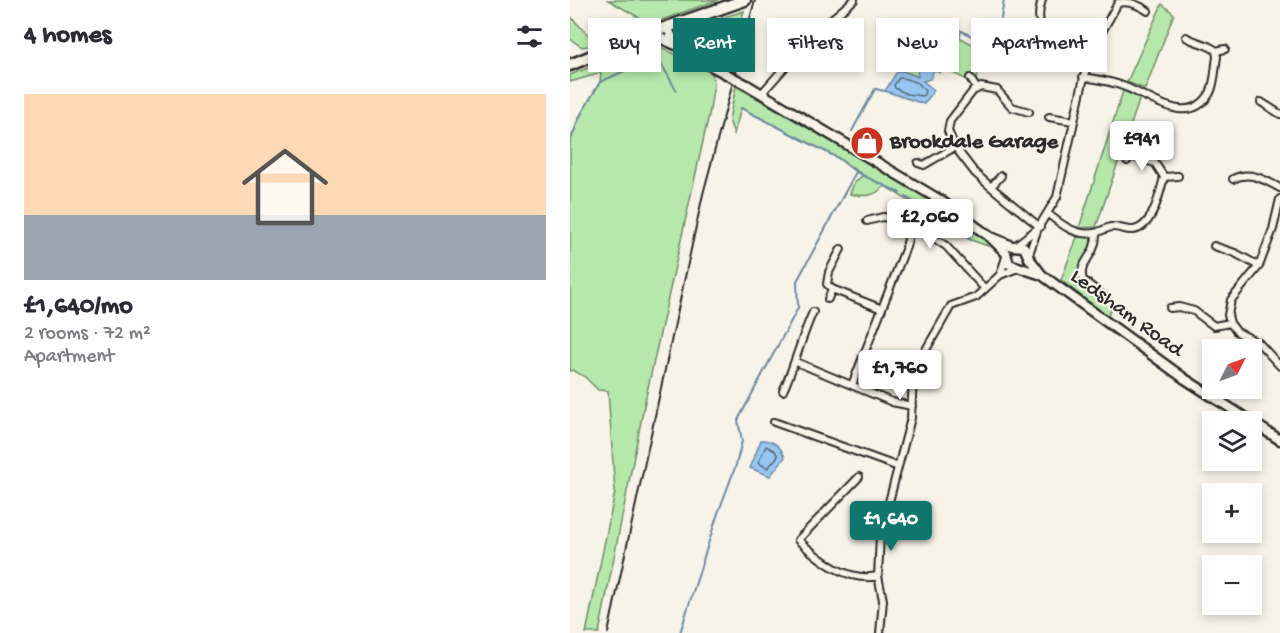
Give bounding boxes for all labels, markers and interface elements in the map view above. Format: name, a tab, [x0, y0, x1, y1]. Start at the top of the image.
chip: Buy	[588, 18, 661, 72]
chip: Rent	[673, 18, 755, 72]
chip: Filters	[767, 18, 864, 72]
chip: New	[876, 18, 959, 72]
chip: Apartment	[971, 18, 1107, 72]
icon: filters	[513, 20, 546, 53]
text: 4 homes	[24, 21, 111, 52]
pin: £941	[1106, 121, 1178, 172]
shop icon: Brookdale Garage	[849, 125, 885, 161]
text: £941	[1124, 129, 1160, 152]
place label: Brookdale Garage	[889, 130, 1059, 156]
icon: home	[231, 133, 339, 241]
pin: £2,060	[881, 199, 979, 250]
text: £2,060	[901, 207, 959, 230]
street label: Ledsham Road	[1064, 264, 1189, 365]
text: £1,640/mo	[24, 292, 133, 323]
text: 2 rooms · 72 m²	[24, 323, 151, 346]
north arrow	[1202, 339, 1262, 399]
map controls	[1202, 339, 1262, 615]
text: Apartment	[24, 346, 114, 369]
pin: £1,760	[851, 350, 949, 401]
text: £1,760	[872, 358, 928, 381]
button: layers	[1202, 411, 1262, 471]
button: +	[1202, 483, 1262, 543]
pin: £1,640	[842, 501, 940, 552]
text: £1,640	[864, 509, 918, 532]
button: −	[1202, 555, 1262, 615]

